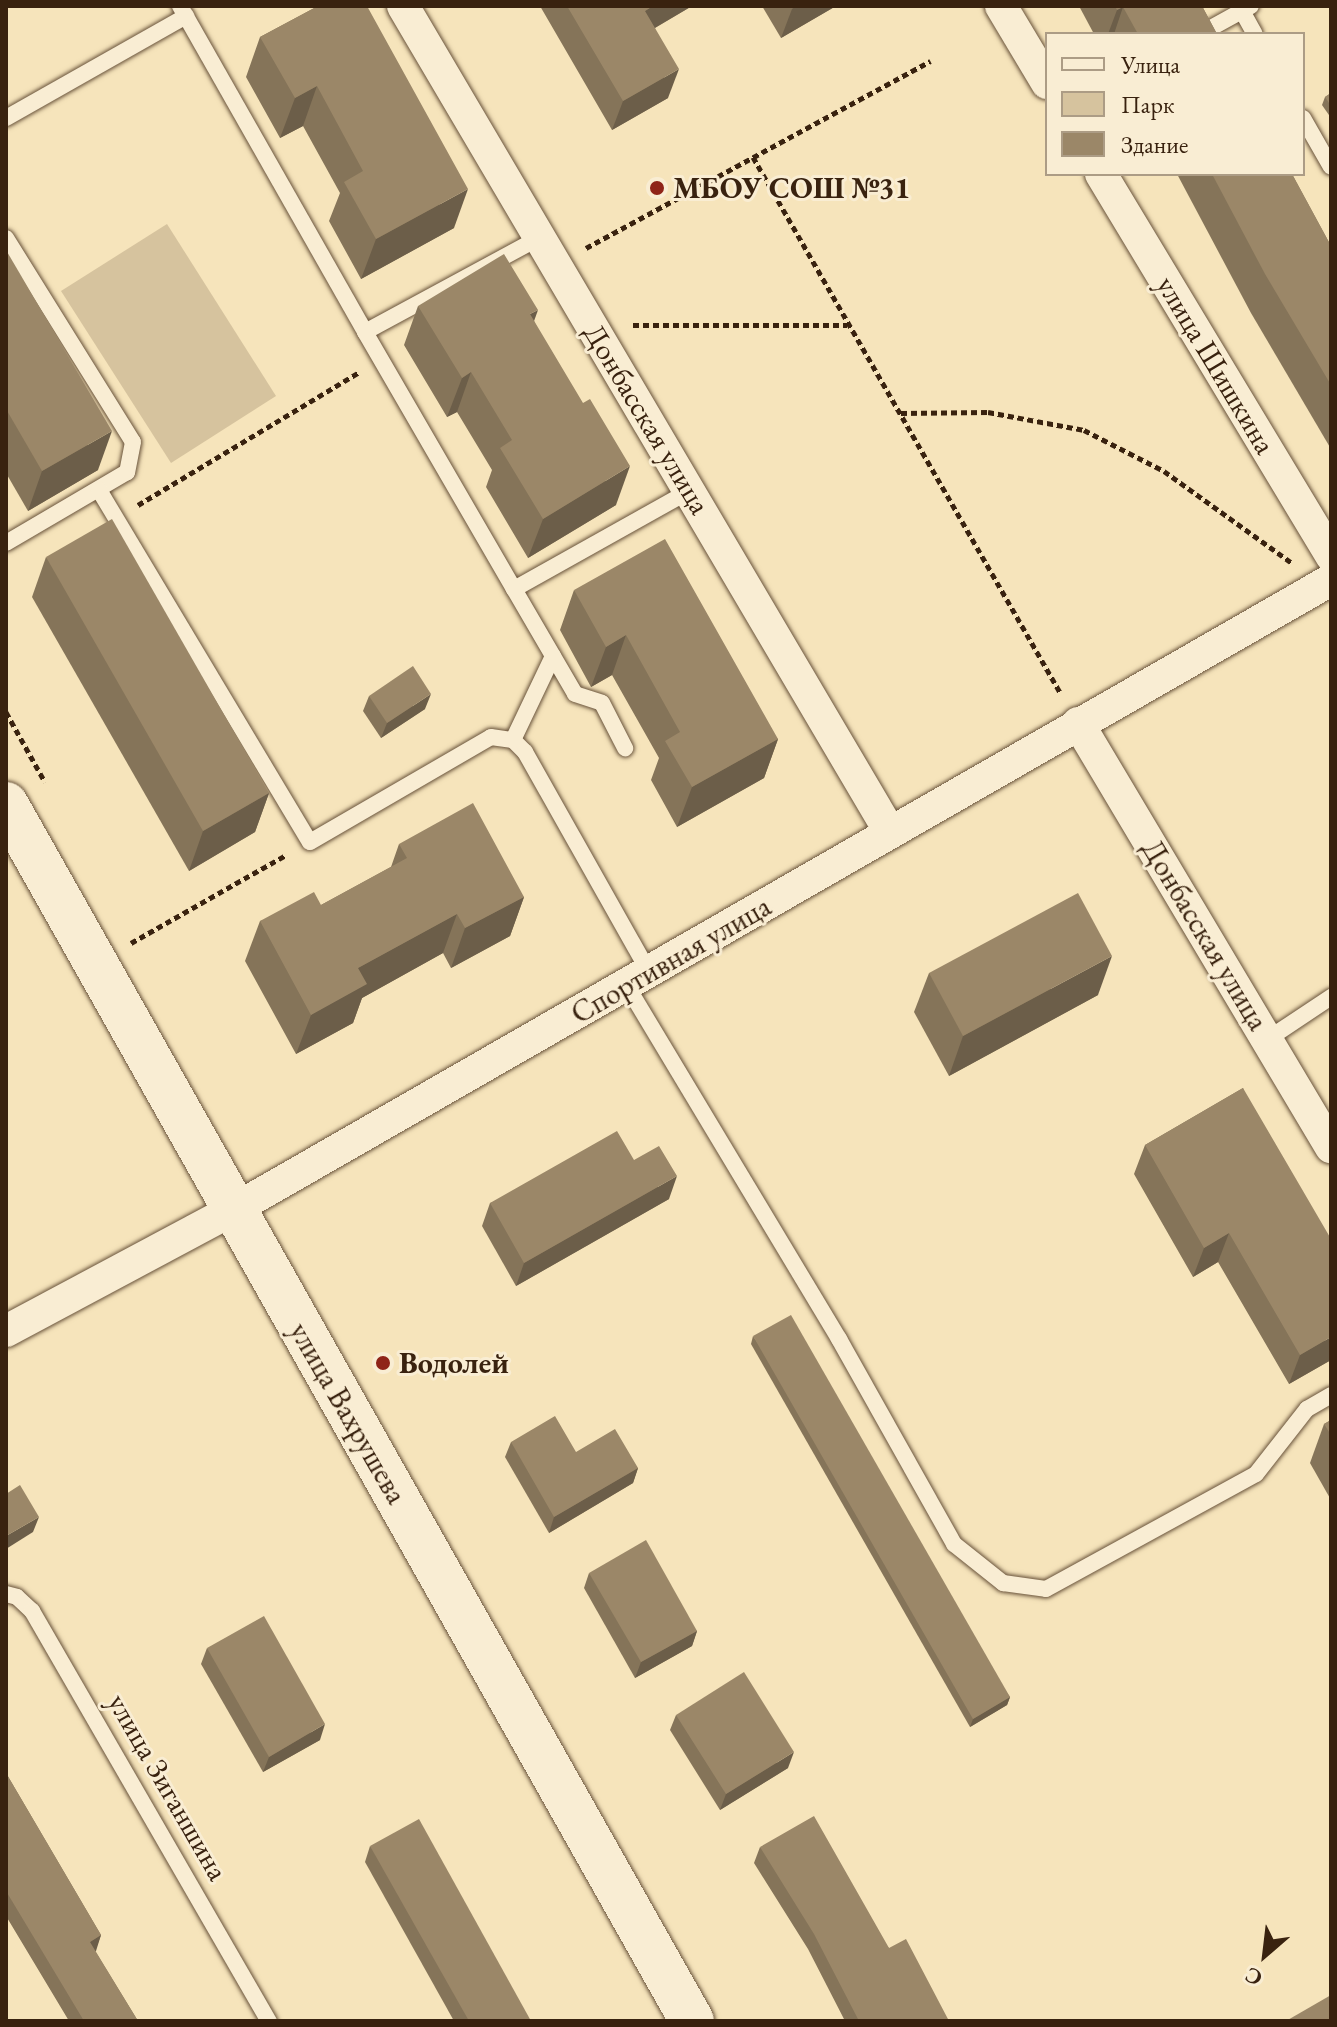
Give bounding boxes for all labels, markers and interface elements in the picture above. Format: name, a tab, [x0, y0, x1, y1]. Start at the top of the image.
legend	[1045, 32, 1305, 176]
text: Улица	[1121, 49, 1180, 80]
text: Парк	[1121, 89, 1174, 120]
text: Здание	[1121, 129, 1188, 160]
place label: МБОУ СОШ №31	[673, 170, 910, 206]
marker: МБОУ СОШ №31	[648, 179, 666, 197]
street label: улица Шишкина	[1149, 269, 1283, 461]
street label: Донбасская улица	[576, 317, 718, 521]
street label: Донбасская улица	[1134, 833, 1276, 1037]
street label: Спортивная улица	[565, 888, 777, 1032]
street label: улица Вахрушева	[282, 1316, 414, 1510]
place label: Водолей	[399, 1345, 509, 1381]
marker: Водолей	[374, 1354, 392, 1372]
street label: улица Зиганшина	[100, 1687, 236, 1887]
north arrow	[1225, 1915, 1305, 1995]
text: С	[1240, 1960, 1267, 1993]

